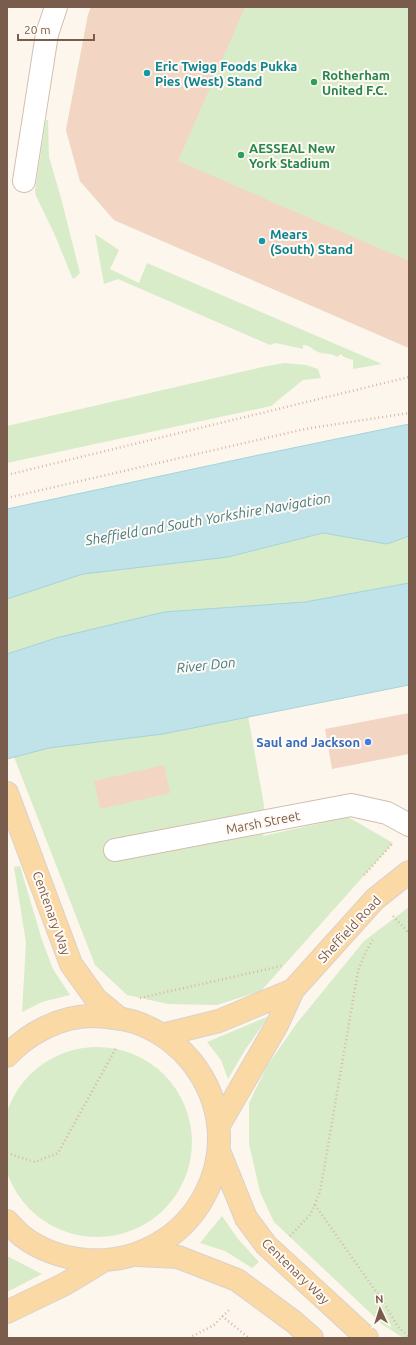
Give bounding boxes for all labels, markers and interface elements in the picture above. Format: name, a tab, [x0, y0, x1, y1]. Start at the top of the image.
scale bar	[18, 16, 94, 42]
text: 20 m	[24, 23, 51, 36]
place label: Eric Twigg Foods Pukka Pies (West) Stand	[155, 59, 297, 89]
marker: Eric Twigg Foods Pukka Pies (West) Stand	[142, 68, 152, 78]
place label: Rotherham United F.C.	[322, 68, 390, 97]
marker: Rotherham United F.C.	[309, 77, 319, 87]
place label: AESSEAL New York Stadium	[249, 141, 335, 170]
marker: AESSEAL New York Stadium	[236, 150, 246, 160]
place label: Mears (South) Stand	[270, 227, 353, 257]
marker: Mears (South) Stand	[257, 236, 267, 246]
water label: Sheffield and South Yorkshire Navigation	[83, 489, 332, 549]
water label: River Don	[176, 654, 236, 676]
place label: Saul and Jackson	[256, 735, 360, 749]
marker: Saul and Jackson	[363, 737, 373, 747]
street label: Marsh Street	[225, 808, 301, 836]
street label: Centenary Way	[30, 869, 74, 957]
street label: Sheffield Road	[315, 893, 383, 965]
street label: Centenary Way	[259, 1235, 333, 1307]
north arrow	[360, 1289, 400, 1329]
text: N	[375, 1293, 384, 1305]

